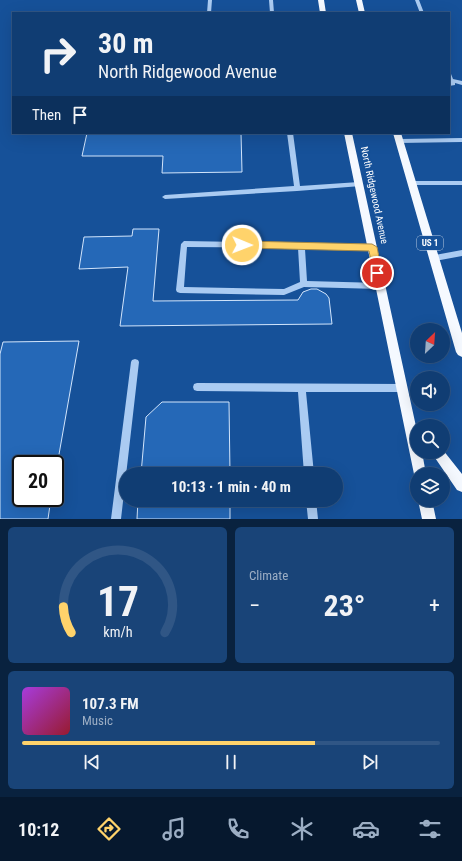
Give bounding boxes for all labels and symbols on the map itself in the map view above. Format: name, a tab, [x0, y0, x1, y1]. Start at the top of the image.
street label: North Ridgewood Avenue	[359, 145, 390, 245]
position arrow	[221, 224, 263, 266]
road number: US 1	[417, 236, 443, 250]
pin	[360, 256, 394, 290]
north arrow	[410, 323, 450, 363]
speed limit sign: 20	[12, 455, 64, 507]

